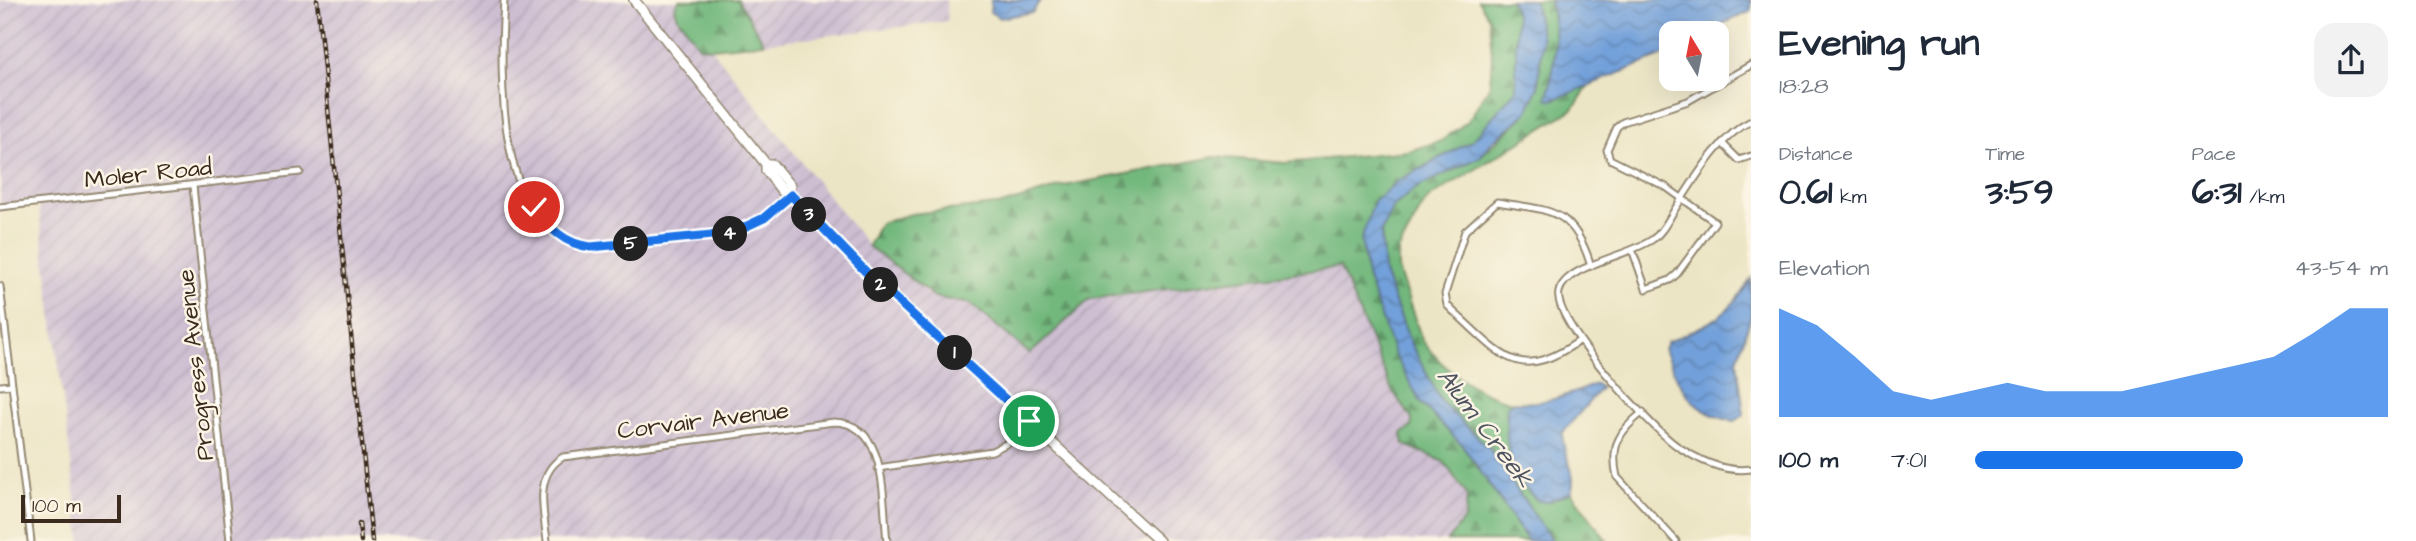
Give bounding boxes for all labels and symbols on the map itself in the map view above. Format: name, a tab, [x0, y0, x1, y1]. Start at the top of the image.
north arrow	[1659, 21, 1729, 91]
street label: Moler Road	[83, 150, 214, 198]
pin	[504, 177, 564, 237]
pin: 3	[792, 198, 826, 232]
pin: 4	[712, 216, 748, 252]
pin: 5	[614, 226, 648, 262]
street label: Progress Avenue	[169, 267, 224, 462]
pin: 2	[864, 268, 898, 302]
pin: 1	[937, 336, 972, 370]
water label: Alum Creek	[1428, 360, 1543, 496]
pin	[999, 391, 1059, 451]
street label: Corvair Avenue	[615, 394, 791, 448]
scale bar	[21, 492, 121, 524]

